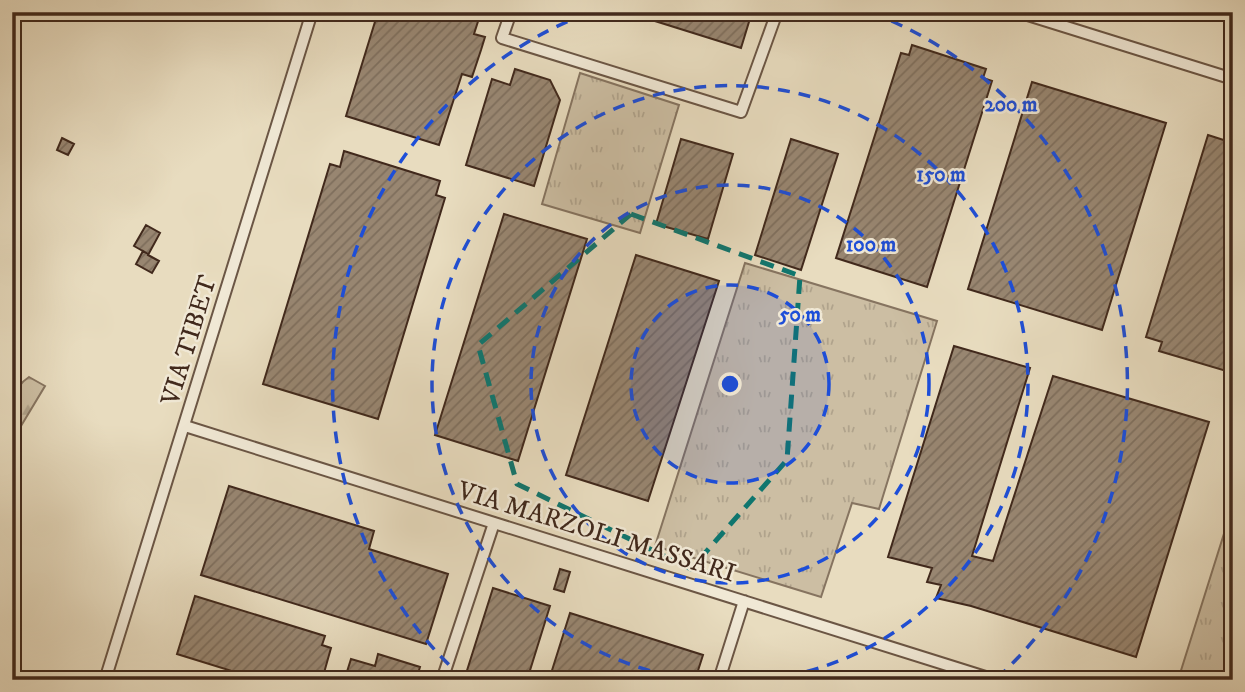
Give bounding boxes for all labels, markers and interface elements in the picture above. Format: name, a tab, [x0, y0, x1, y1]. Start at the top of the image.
text: 200 m	[984, 92, 1038, 118]
text: 150 m	[916, 162, 966, 188]
text: 100 m	[846, 232, 896, 258]
street label: VIA TIBET	[154, 271, 225, 410]
text: 50 m	[778, 302, 821, 328]
centre of rings	[718, 372, 742, 396]
street label: VIA MARZOLI MASSARI	[453, 474, 740, 590]

